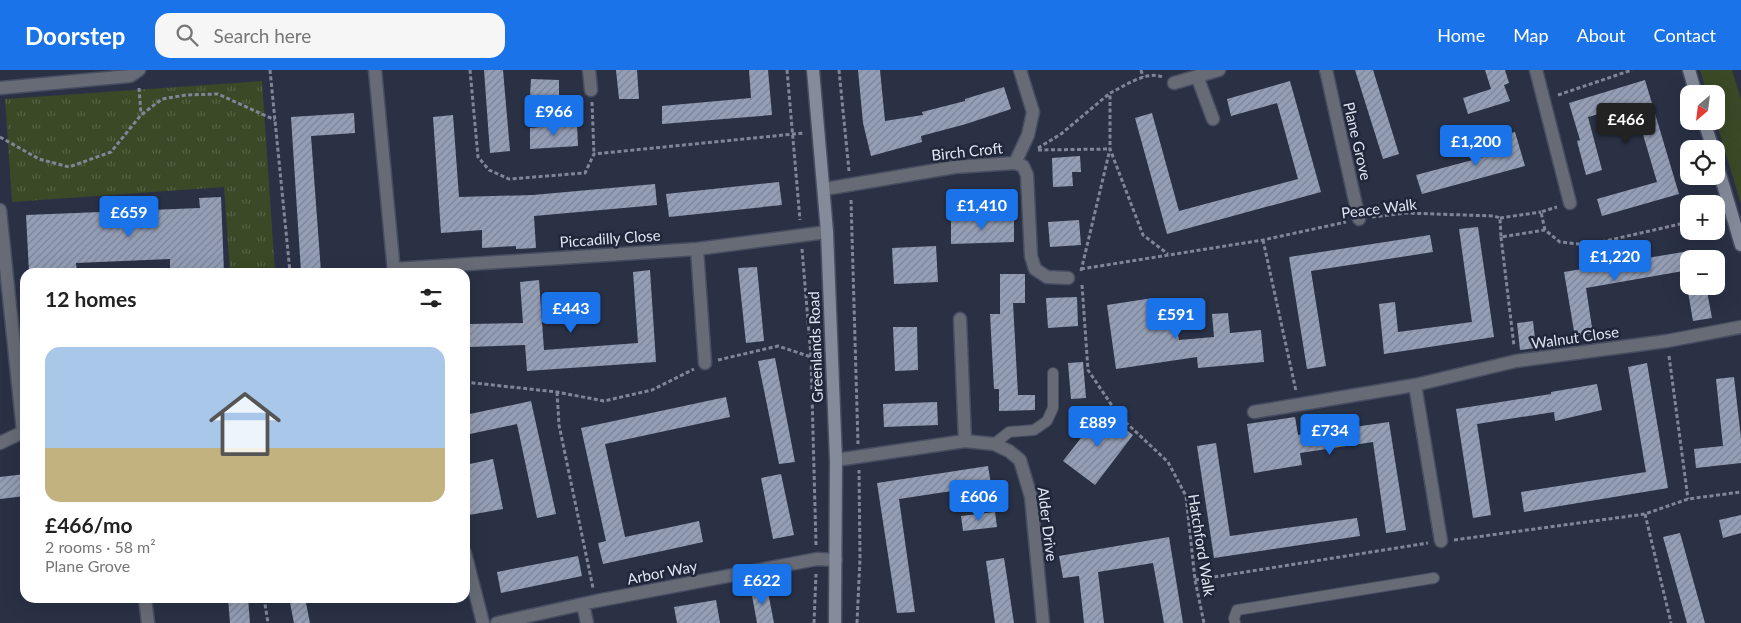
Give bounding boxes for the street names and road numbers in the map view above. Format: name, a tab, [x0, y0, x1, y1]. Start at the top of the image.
street label: Plane Grove	[1340, 100, 1376, 182]
street label: Birch Croft	[931, 138, 1004, 164]
street label: Peace Walk	[1340, 194, 1418, 222]
street label: Piccadilly Close	[559, 225, 661, 251]
street label: Greenlands Road	[804, 291, 826, 403]
street label: Walnut Close	[1530, 322, 1620, 352]
street label: Alder Drive	[1035, 486, 1061, 562]
street label: Hatchford Walk	[1185, 493, 1219, 598]
street label: Arbor Way	[625, 556, 699, 588]

